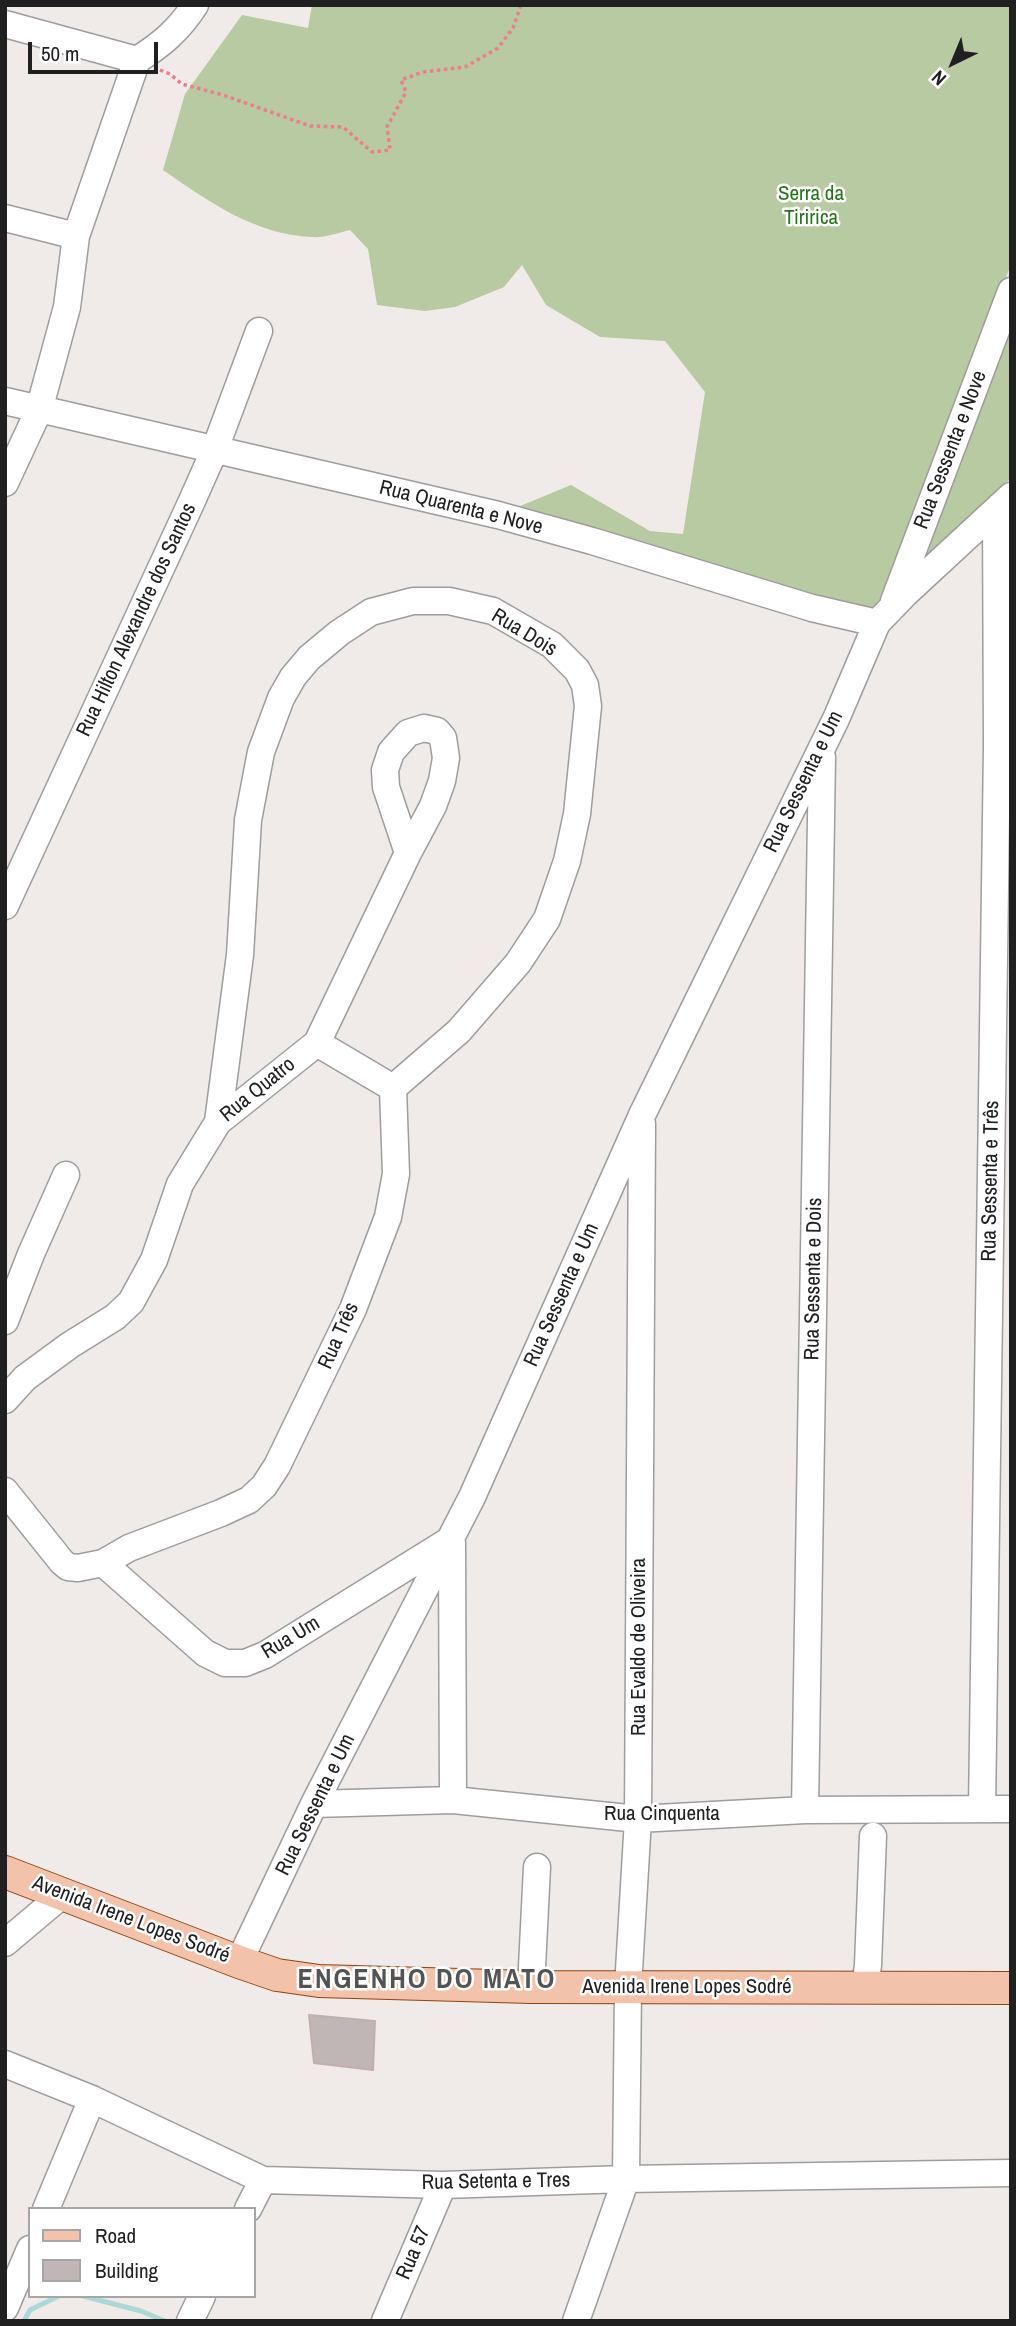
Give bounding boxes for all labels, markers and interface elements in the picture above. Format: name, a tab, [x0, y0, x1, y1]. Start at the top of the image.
scale bar	[32, 28, 161, 72]
north arrow	[918, 28, 988, 98]
text: 50 m	[41, 39, 79, 68]
text: N	[926, 65, 952, 92]
park label: Serra da Tiririca	[778, 181, 844, 231]
street label: Rua Sessenta e Nove	[909, 367, 993, 533]
street label: Rua Quarenta e Nove	[377, 476, 545, 540]
street label: Rua Hilton Alexandre dos Santos	[72, 499, 202, 741]
street label: Rua Dois	[487, 604, 561, 662]
street label: Rua Sessenta e Um	[759, 707, 849, 857]
street label: Rua Quatro	[215, 1052, 301, 1128]
street label: Rua Sessenta e Três	[977, 1100, 1005, 1262]
street label: Rua Sessenta e Dois	[800, 1197, 828, 1361]
street label: Rua Sessenta e Um	[519, 1219, 605, 1371]
street label: Rua Três	[313, 1299, 365, 1373]
street label: Rua Evaldo de Oliveira	[626, 1558, 652, 1736]
street label: Rua Um	[257, 1611, 325, 1665]
street label: Rua Sessenta e Um	[271, 1730, 361, 1880]
street label: Rua Cinquenta	[604, 1801, 720, 1827]
street label: Avenida Irene Lopes Sodré	[29, 1871, 233, 1969]
district label: ENGENHO DO MATO	[299, 1963, 555, 1997]
street label: Avenida Irene Lopes Sodré	[582, 1974, 792, 2000]
street label: Rua Setenta e Tres	[421, 2168, 571, 2196]
legend	[28, 2207, 256, 2298]
text: Road	[95, 2221, 136, 2250]
street label: Rua 57	[392, 2223, 436, 2283]
text: Building	[95, 2256, 158, 2285]

